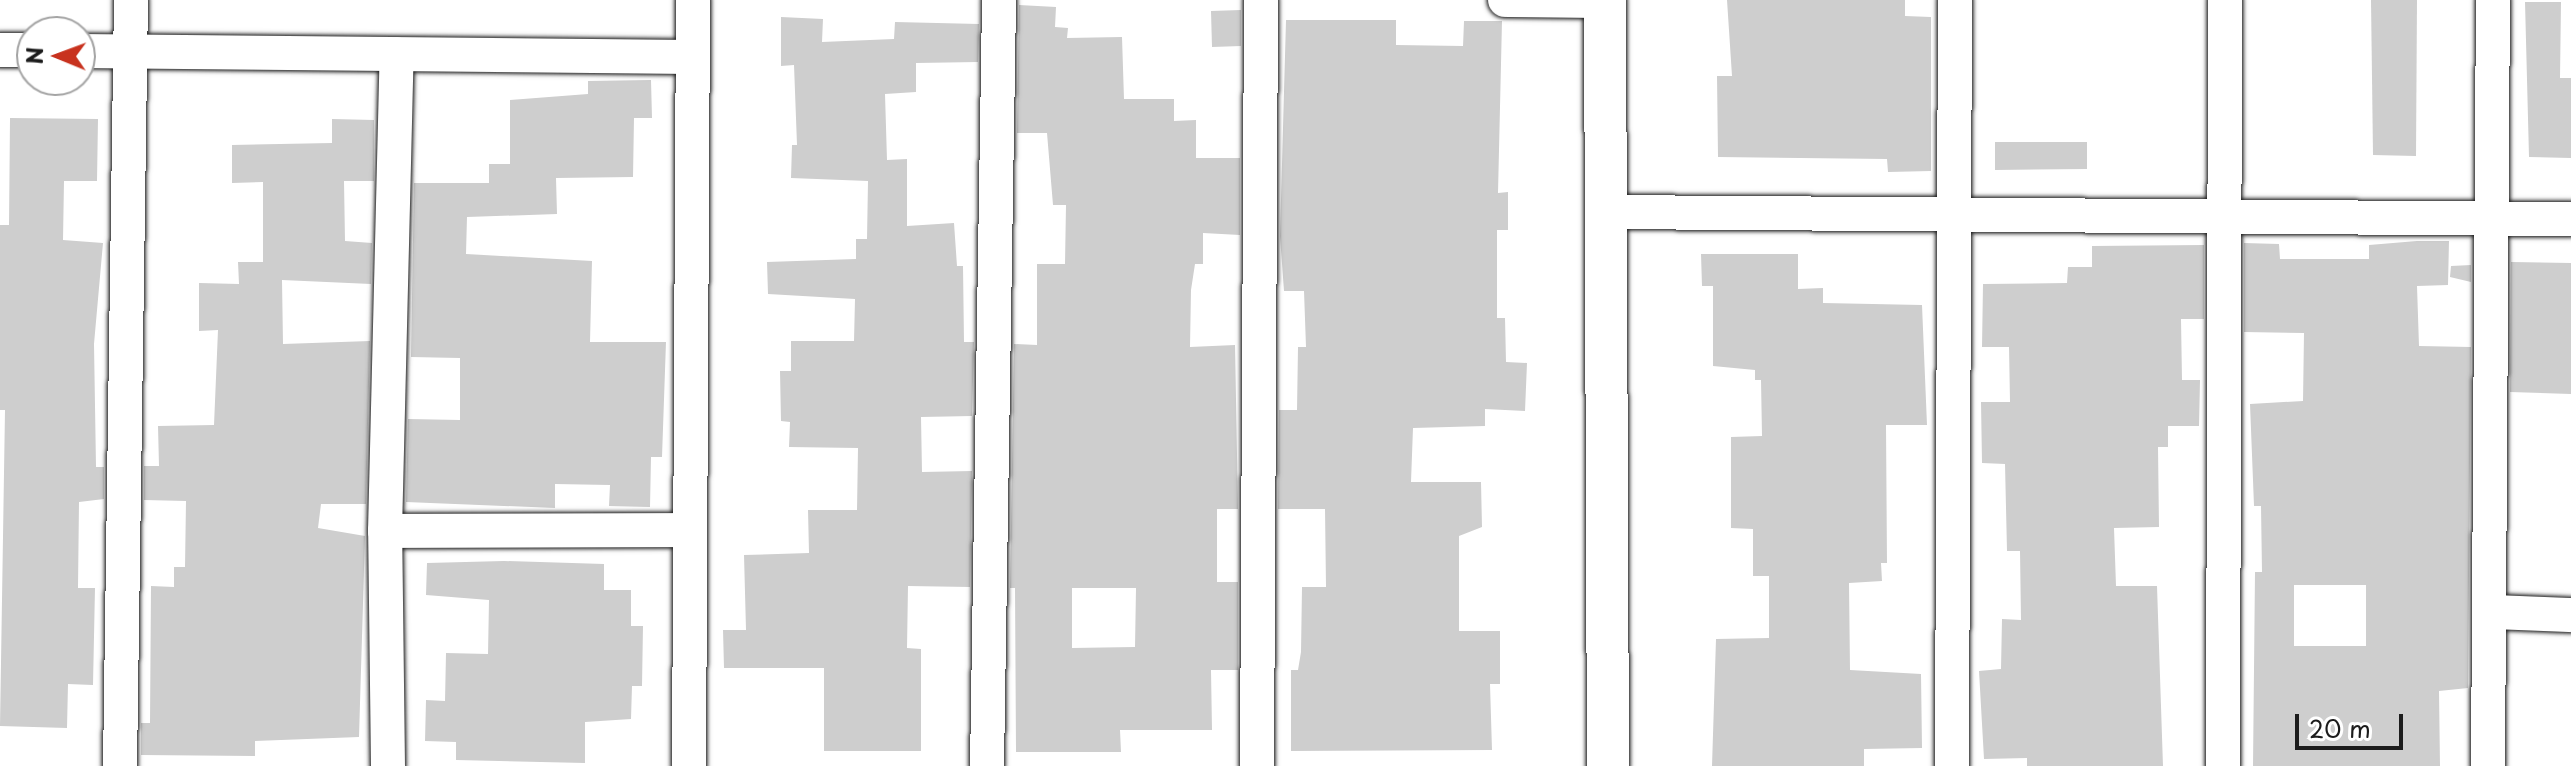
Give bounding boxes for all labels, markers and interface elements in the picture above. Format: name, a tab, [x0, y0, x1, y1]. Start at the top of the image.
north arrow	[16, 16, 96, 96]
text: N	[17, 47, 50, 65]
scale bar	[2299, 698, 2407, 748]
text: 20 m	[2309, 710, 2371, 746]

